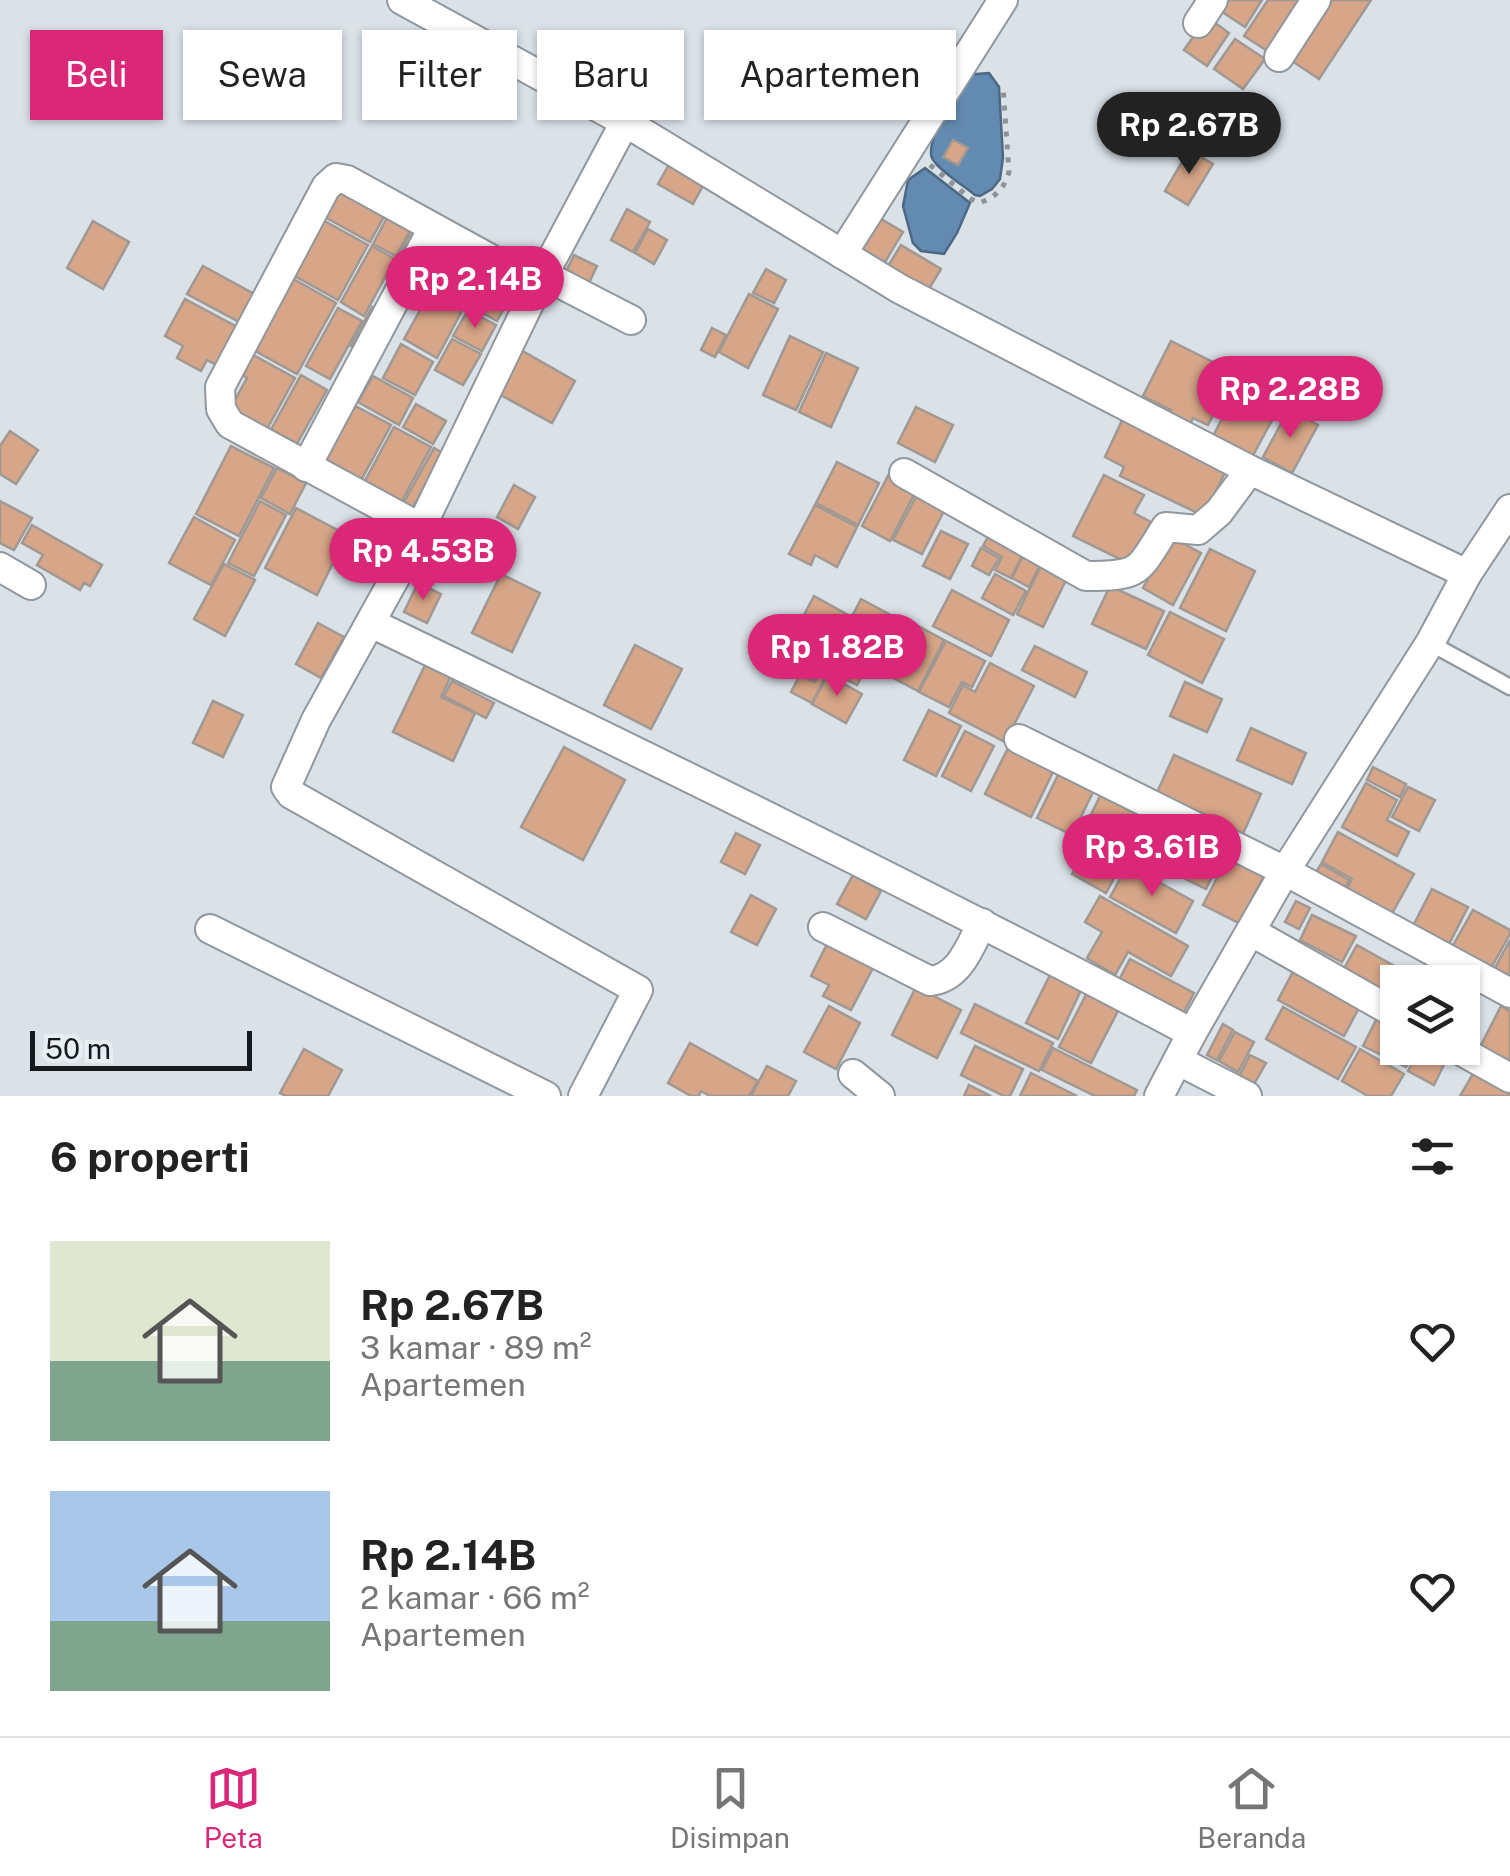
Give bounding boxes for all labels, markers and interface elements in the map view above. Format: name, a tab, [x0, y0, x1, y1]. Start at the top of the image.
chip: Beli	[30, 30, 163, 120]
chip: Sewa	[183, 30, 342, 120]
chip: Filter	[362, 30, 517, 120]
chip: Baru	[537, 30, 684, 120]
chip: Apartemen	[704, 30, 956, 120]
pin: Rp 2.67B	[1086, 92, 1292, 177]
text: Rp 2.67B	[1119, 106, 1259, 143]
pin: Rp 2.14B	[372, 246, 578, 331]
text: Rp 2.14B	[408, 260, 542, 297]
pin: Rp 2.28B	[1187, 356, 1393, 441]
text: Rp 2.28B	[1219, 370, 1361, 407]
pin: Rp 4.53B	[320, 518, 526, 603]
text: Rp 4.53B	[351, 532, 495, 569]
pin: Rp 1.82B	[734, 614, 940, 699]
text: Rp 1.82B	[770, 628, 904, 665]
pin: Rp 3.61B	[1049, 814, 1255, 899]
text: Rp 3.61B	[1084, 828, 1220, 865]
map controls	[1380, 965, 1480, 1065]
button: layers	[1380, 965, 1480, 1065]
scale bar	[30, 1026, 252, 1070]
text: 50 m	[45, 1032, 111, 1065]
icon: filters	[1405, 1129, 1460, 1184]
text: 6 properti	[50, 1132, 250, 1181]
text: Rp 2.67B	[360, 1280, 544, 1329]
icon: home	[130, 1281, 250, 1401]
icon: heart	[1405, 1314, 1460, 1369]
text: 3 kamar · 89 m²	[360, 1329, 591, 1366]
text: Apartemen	[360, 1366, 526, 1403]
text: Rp 2.14B	[360, 1530, 536, 1579]
icon: home	[130, 1531, 250, 1651]
icon: heart	[1405, 1564, 1460, 1619]
text: 2 kamar · 66 m²	[360, 1579, 589, 1616]
text: Apartemen	[360, 1616, 526, 1653]
tab: Peta	[204, 1761, 263, 1854]
tab: Disimpan	[670, 1761, 790, 1854]
tab: Beranda	[1197, 1761, 1306, 1854]

